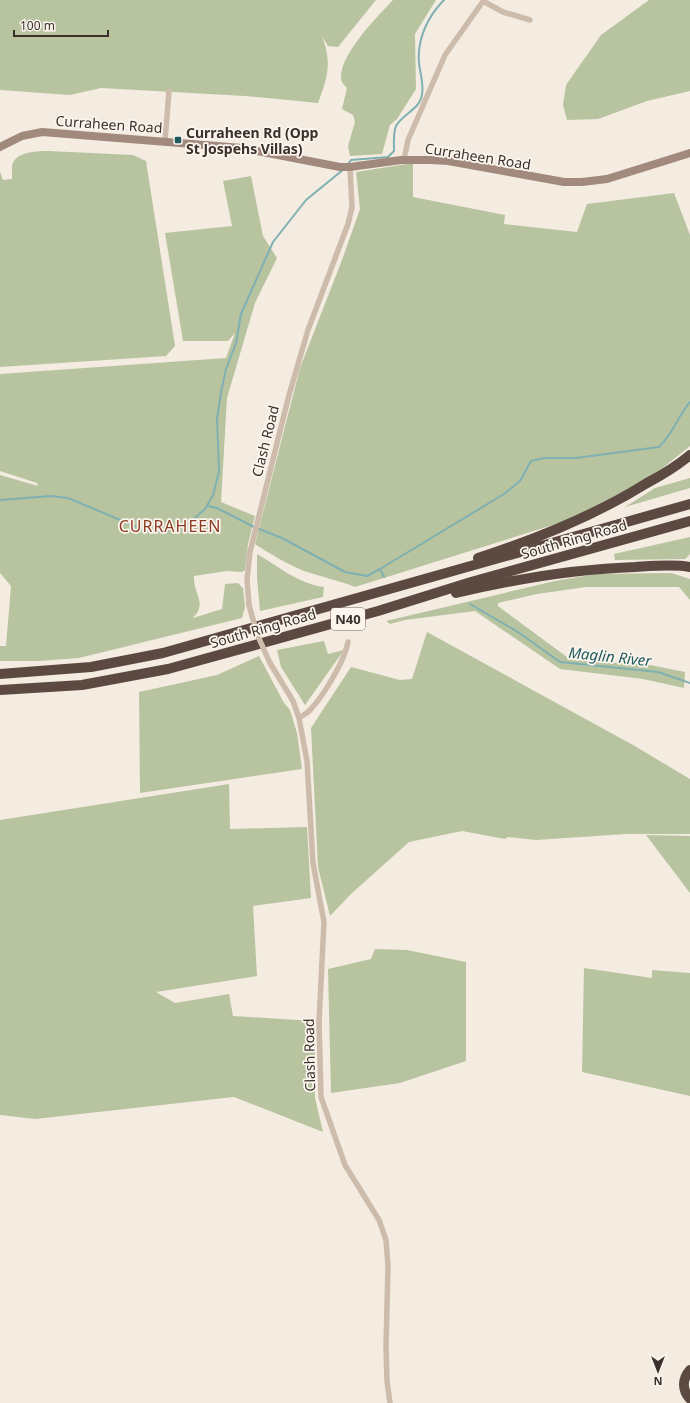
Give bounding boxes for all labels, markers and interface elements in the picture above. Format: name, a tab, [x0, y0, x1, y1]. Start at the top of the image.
scale bar	[14, 12, 108, 38]
text: 100 m	[20, 17, 55, 34]
street label: Curraheen Road	[55, 111, 163, 137]
place label: Curraheen Rd (Opp St Jospehs Villas)	[186, 123, 319, 158]
marker: Curraheen Rd (Opp St Jospehs Villas)	[173, 135, 183, 145]
street label: Curraheen Road	[424, 138, 532, 174]
street label: Clash Road	[247, 403, 283, 479]
district label: CURRAHEEN	[119, 515, 221, 537]
street label: South Ring Road	[519, 515, 629, 563]
street label: South Ring Road	[208, 604, 318, 652]
road number: N40	[331, 608, 365, 630]
water label: Maglin River	[568, 642, 653, 670]
street label: Clash Road	[299, 1018, 319, 1092]
north arrow	[638, 1351, 678, 1391]
text: N	[654, 1374, 662, 1389]

